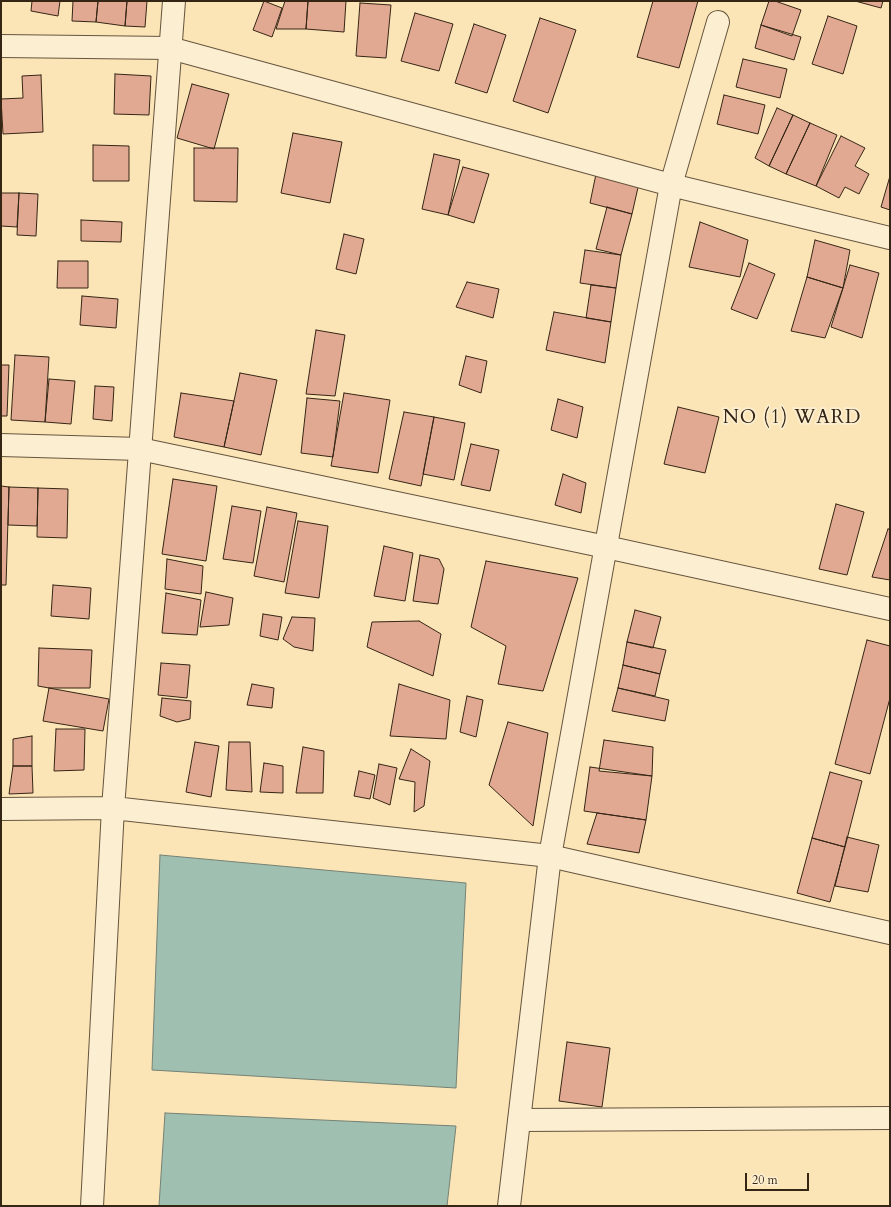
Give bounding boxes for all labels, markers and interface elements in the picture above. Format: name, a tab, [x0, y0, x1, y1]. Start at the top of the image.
district label: NO (1) WARD	[723, 408, 861, 430]
scale bar	[747, 1165, 811, 1191]
text: 20 m	[752, 1172, 778, 1188]

